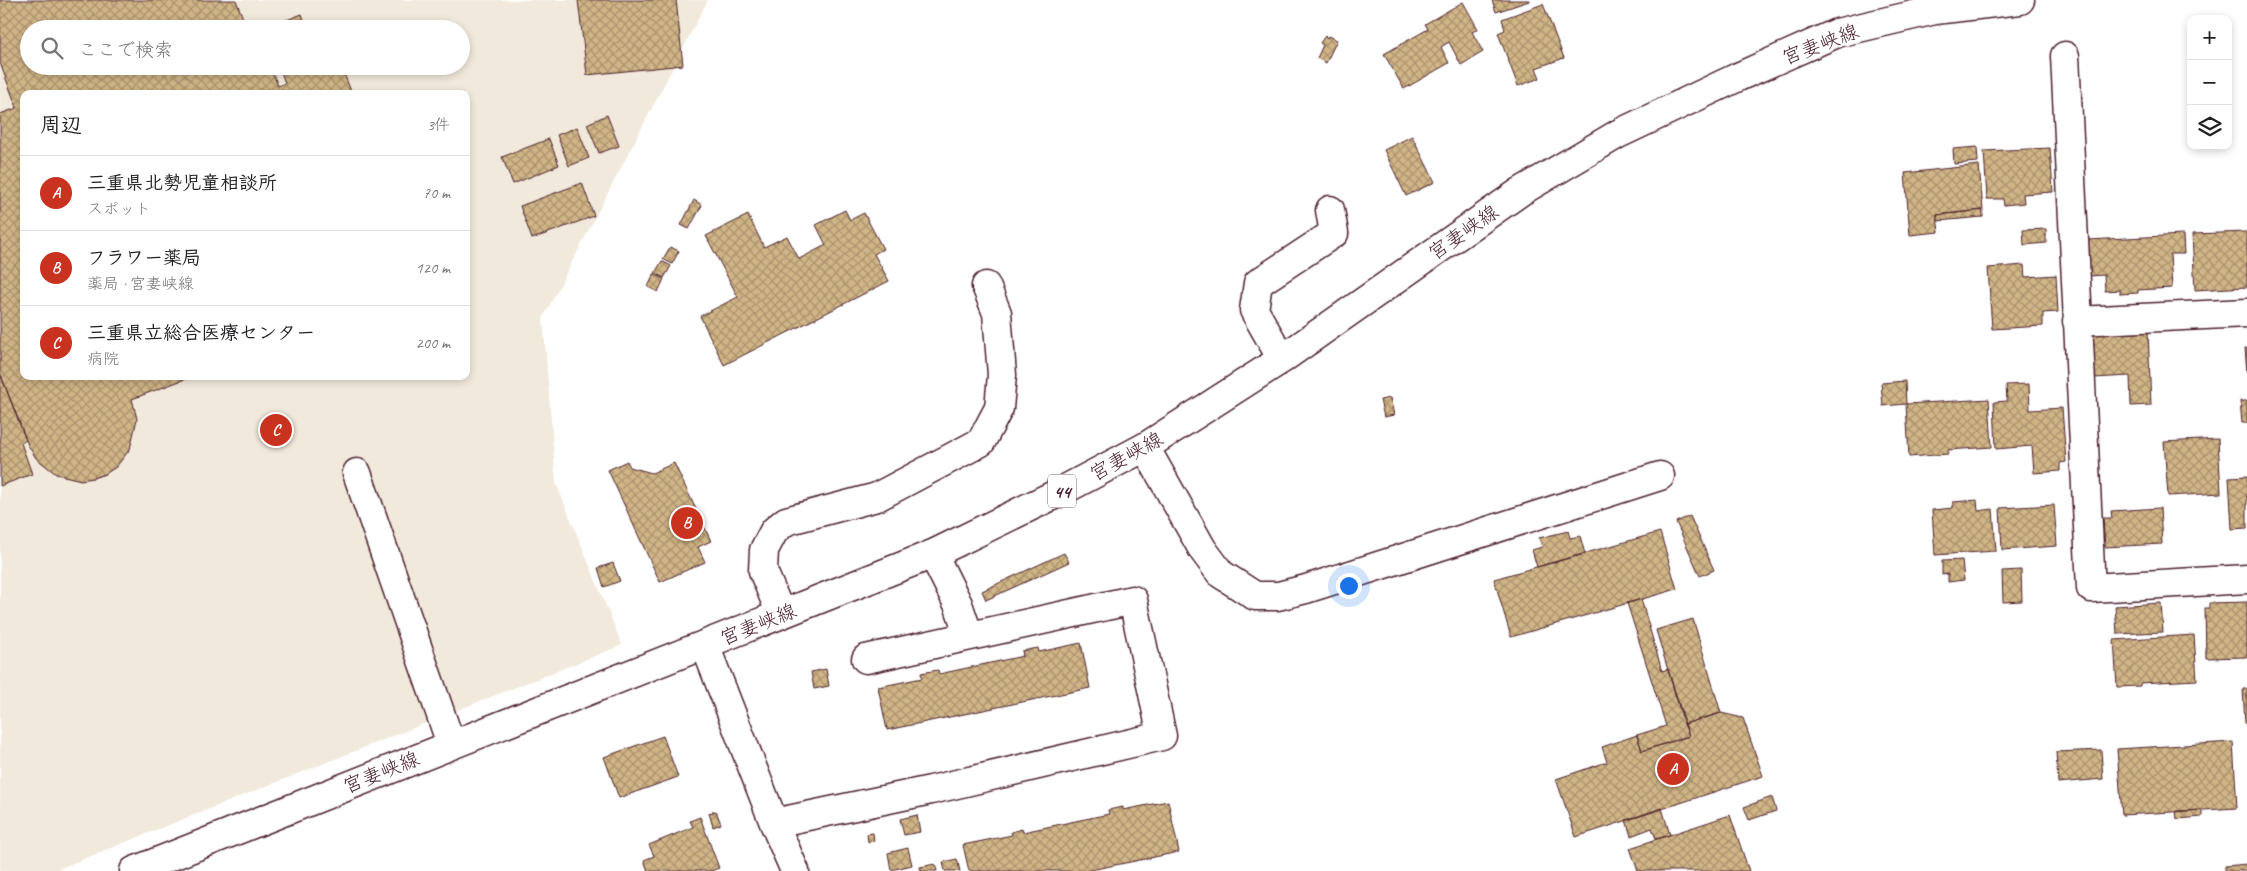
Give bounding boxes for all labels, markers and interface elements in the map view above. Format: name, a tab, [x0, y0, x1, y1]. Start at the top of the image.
map controls	[2187, 15, 2232, 150]
button: +	[2187, 15, 2232, 60]
street label: 宮妻峡線	[1778, 18, 1862, 70]
search box	[20, 20, 470, 75]
icon: search	[38, 34, 66, 62]
text: ここで検索	[78, 38, 173, 62]
button: −	[2187, 60, 2232, 105]
button: layers	[2187, 105, 2232, 150]
text: 周辺	[40, 112, 82, 138]
text: 3件	[427, 115, 450, 135]
text: 三重県北勢児童相談所	[87, 171, 277, 195]
text: A	[52, 183, 60, 203]
text: 70 m	[423, 183, 450, 203]
text: スポット	[87, 199, 151, 219]
street label: 宮妻峡線	[1423, 199, 1503, 266]
text: フラワー薬局	[87, 246, 201, 270]
text: B	[52, 258, 60, 278]
text: 120 m	[416, 258, 450, 278]
text: 薬局 · 宮妻峡線	[87, 274, 194, 294]
text: 三重県立総合医療センター	[87, 321, 315, 345]
text: C	[52, 333, 60, 353]
text: 200 m	[416, 333, 450, 353]
text: 病院	[87, 349, 119, 369]
pin: C	[260, 411, 292, 449]
street label: 宮妻峡線	[1085, 426, 1167, 487]
road number: 44	[1048, 474, 1076, 508]
pin: B	[671, 504, 703, 542]
your location	[1336, 573, 1362, 599]
street label: 宮妻峡線	[716, 598, 800, 651]
street label: 宮妻峡線	[339, 746, 423, 799]
pin: A	[1657, 750, 1689, 788]

